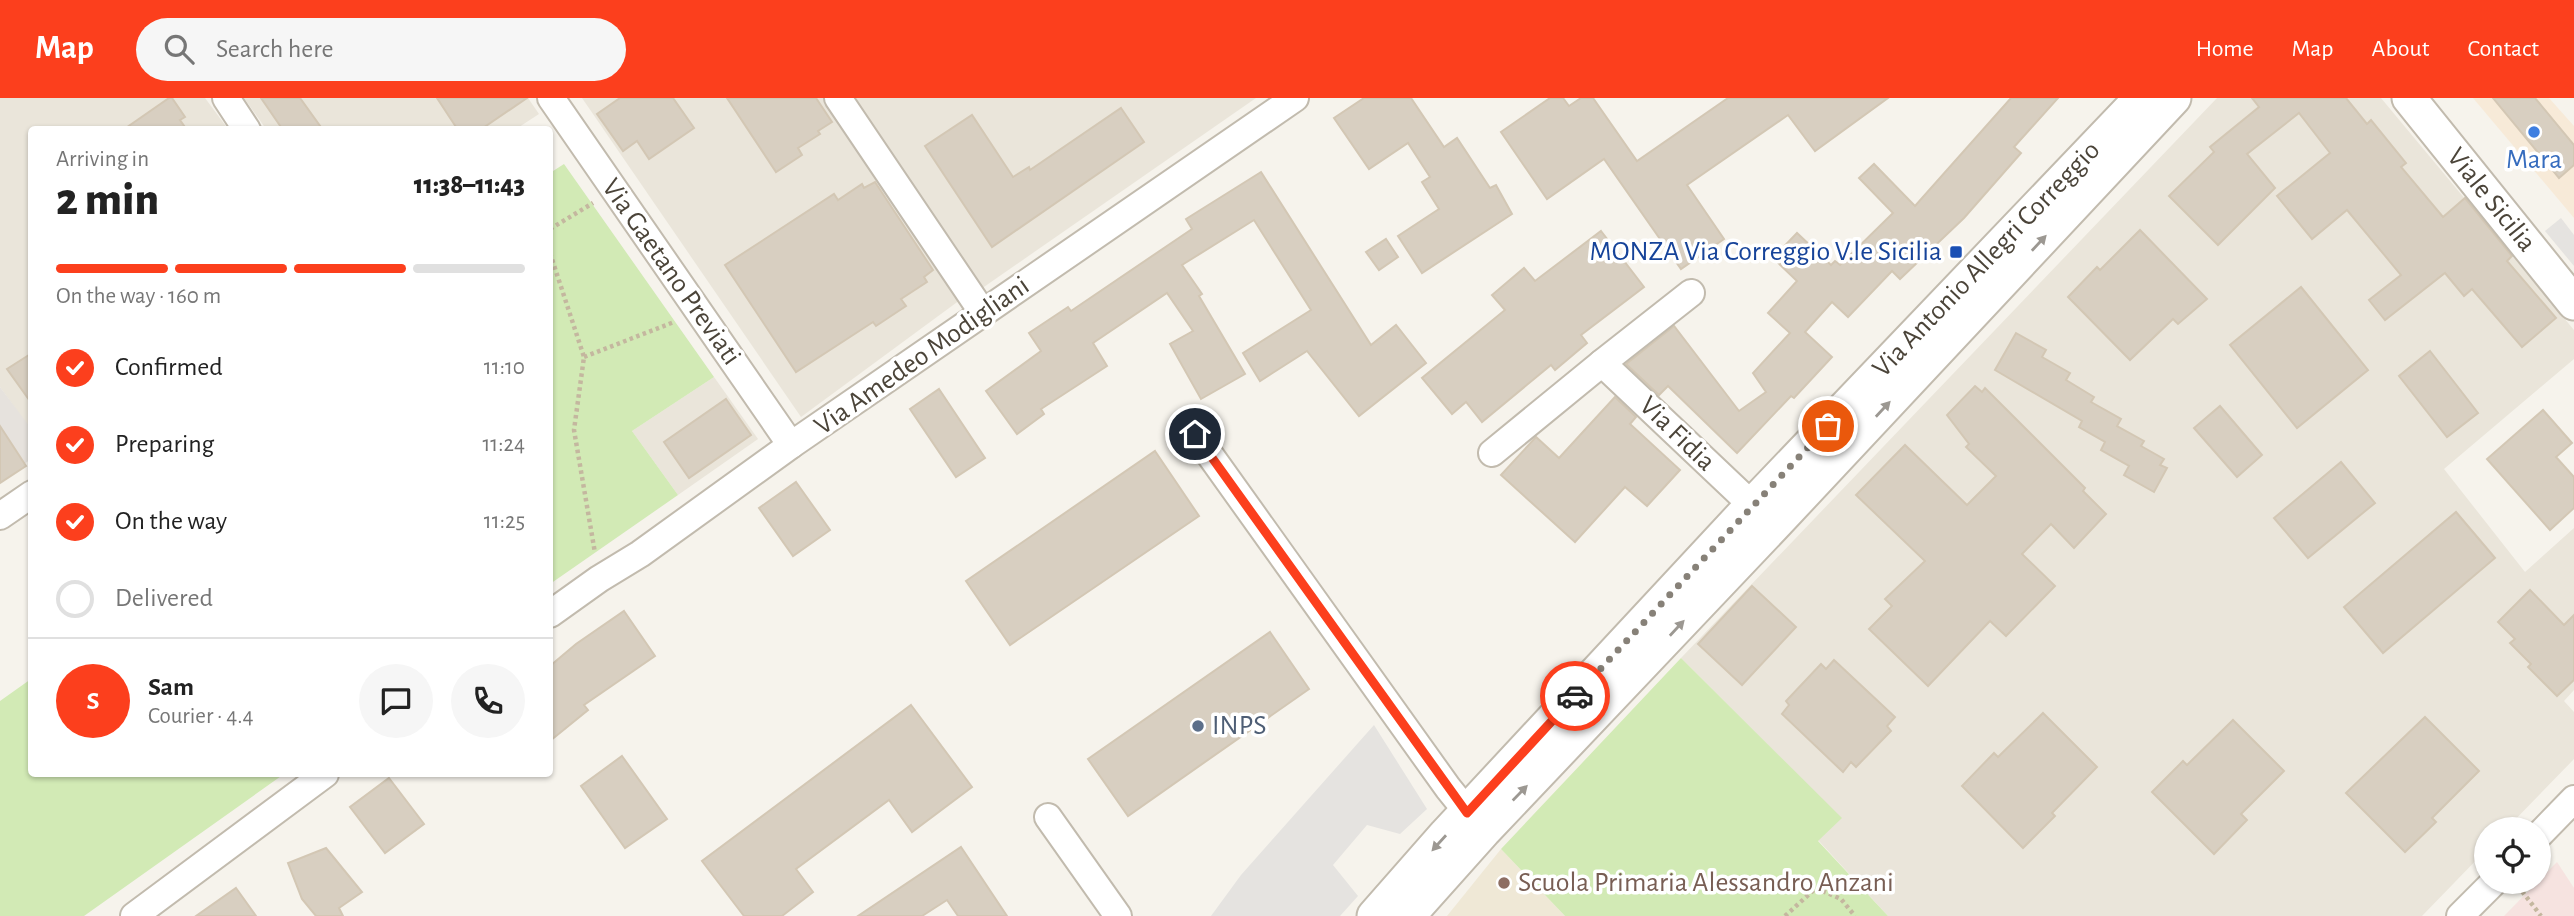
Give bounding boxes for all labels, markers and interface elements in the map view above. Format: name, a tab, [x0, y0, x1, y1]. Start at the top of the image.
search box	[136, 18, 626, 81]
icon: search	[160, 30, 198, 68]
text: Map	[35, 32, 94, 65]
text: Search here	[216, 36, 334, 62]
text: Home	[2196, 37, 2254, 61]
text: Map	[2292, 37, 2334, 61]
text: About	[2372, 37, 2429, 61]
text: Contact	[2467, 37, 2539, 61]
marker: Mara	[2526, 124, 2542, 140]
street label: Via Antonio Allegri Correggio	[1868, 136, 2106, 383]
street label: Viale Sicilia	[2441, 143, 2541, 257]
place label: Mara	[2506, 146, 2562, 174]
text: Arriving in	[56, 148, 149, 171]
text: 11:38–11:43	[414, 172, 525, 198]
street label: Via Gaetano Previati	[596, 174, 746, 370]
text: 2 min	[56, 177, 159, 223]
one-way arrow	[2030, 235, 2046, 252]
place label: MONZA Via Correggio V.le Sicilia	[1590, 238, 1942, 266]
marker: MONZA Via Correggio V.le Sicilia	[1948, 244, 1964, 260]
street label: Via Amedeo Modigliani	[810, 271, 1034, 441]
text: On the way · 160 m	[56, 285, 221, 308]
icon: check	[56, 349, 94, 387]
text: Confirmed	[115, 354, 223, 380]
text: 11:10	[484, 356, 525, 379]
street label: Via Fidia	[1634, 392, 1720, 477]
pin	[1798, 396, 1858, 456]
one-way arrow	[1875, 400, 1891, 418]
pin	[1165, 404, 1225, 464]
icon: bag	[1809, 407, 1847, 445]
icon: home	[1176, 415, 1214, 453]
icon: check	[56, 426, 94, 464]
text: Preparing	[115, 431, 214, 457]
text: 11:24	[482, 433, 525, 456]
icon: check	[56, 503, 94, 541]
text: On the way	[115, 508, 227, 534]
text: 11:25	[484, 510, 525, 533]
text: Delivered	[115, 585, 213, 611]
one-way arrow	[1668, 620, 1684, 637]
courier	[1540, 661, 1610, 731]
button: chat	[359, 664, 433, 738]
button: phone	[451, 664, 525, 738]
text: Sam	[148, 674, 194, 700]
icon: car	[1556, 677, 1594, 715]
text: S	[87, 688, 99, 714]
text: Courier · 4.4	[148, 705, 254, 728]
place label: INPS	[1212, 712, 1266, 740]
marker: INPS	[1190, 718, 1206, 734]
one-way arrow	[1512, 784, 1528, 802]
map controls	[2474, 817, 2551, 894]
button: locate	[2474, 817, 2551, 894]
one-way arrow	[1431, 834, 1447, 851]
place label: Scuola Primaria Alessandro Anzani	[1518, 869, 1894, 897]
marker: Scuola Primaria Alessandro Anzani	[1496, 875, 1512, 891]

